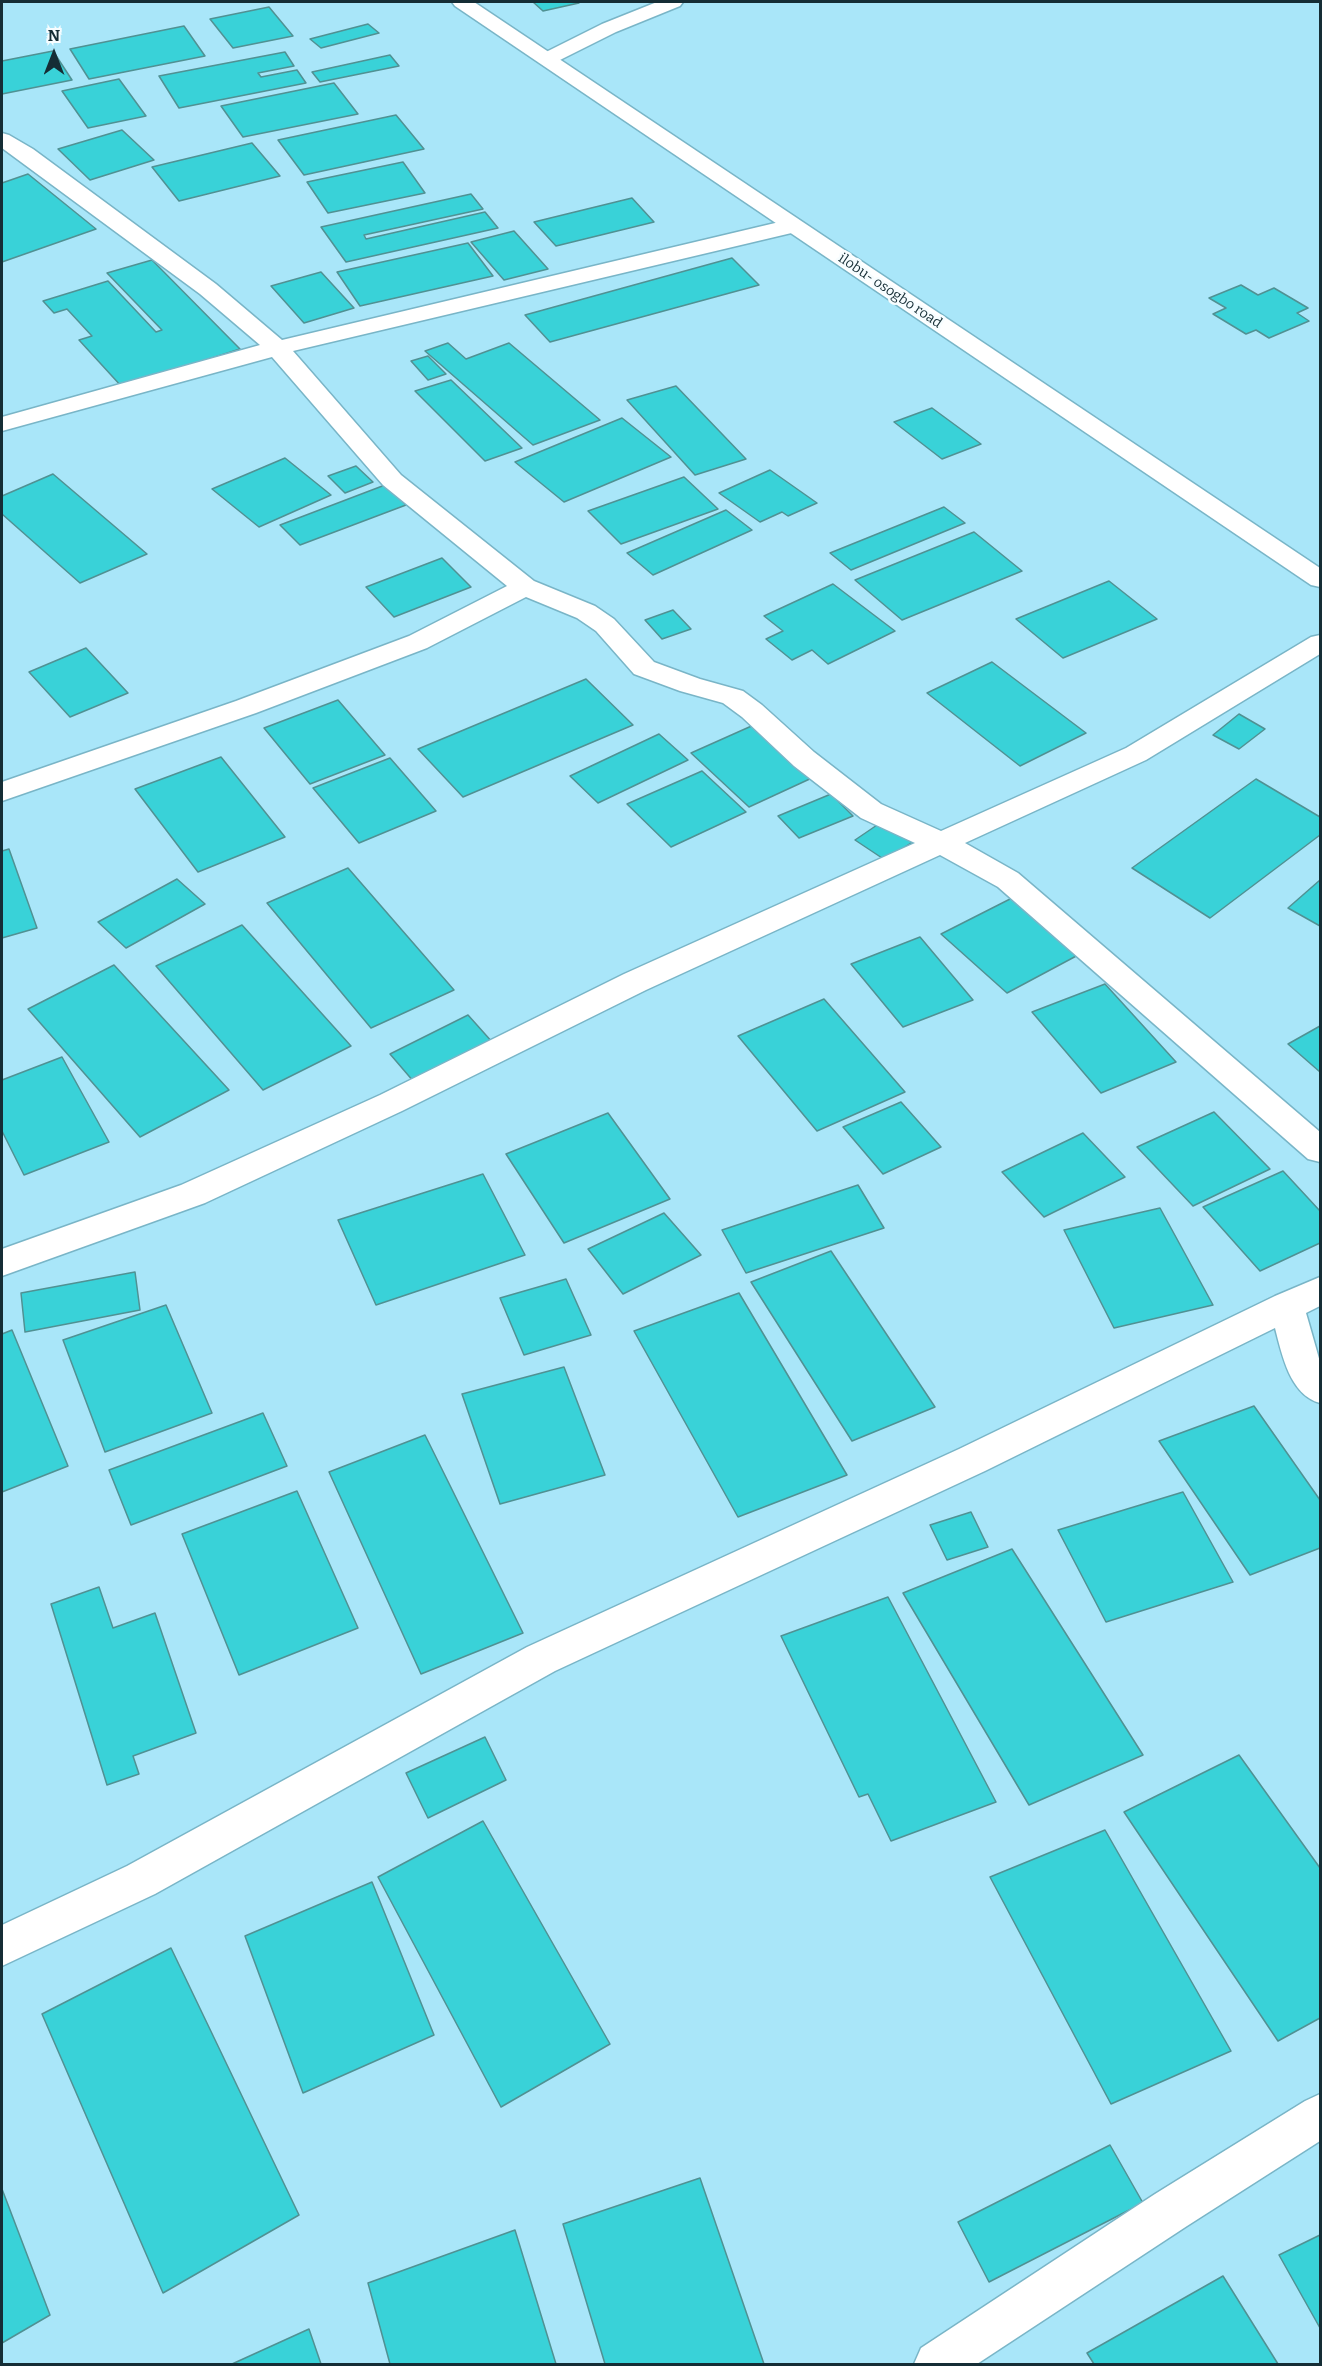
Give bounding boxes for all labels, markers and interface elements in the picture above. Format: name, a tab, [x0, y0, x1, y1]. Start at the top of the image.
north arrow	[24, 24, 84, 84]
text: N	[48, 26, 60, 45]
street label: ilobu- osogbo road	[835, 250, 945, 332]

